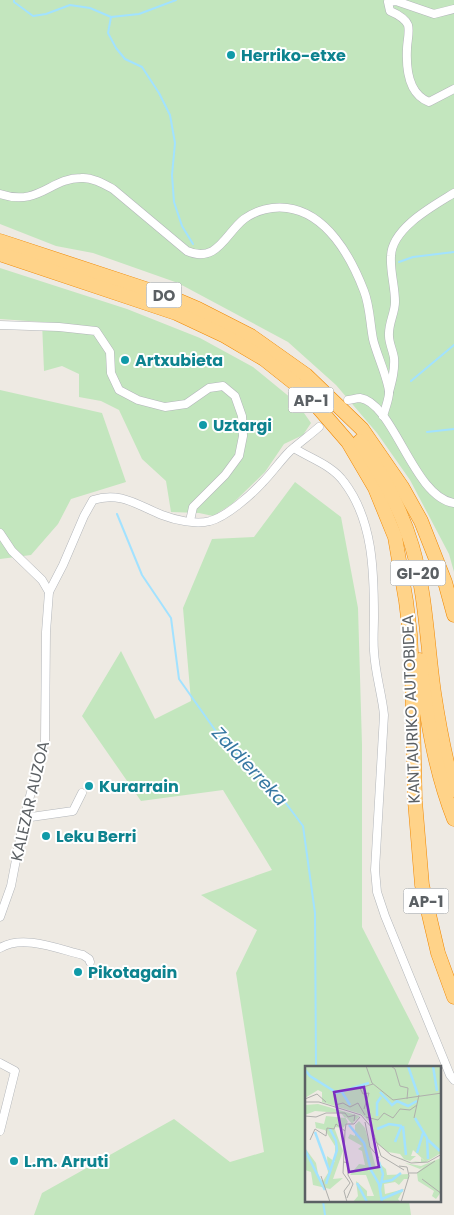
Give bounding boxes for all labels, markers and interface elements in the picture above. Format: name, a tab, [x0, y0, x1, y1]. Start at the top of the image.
place label: Herriko-etxe	[241, 44, 346, 67]
marker: Herriko-etxe	[225, 49, 237, 61]
road number: DO	[146, 282, 182, 308]
place label: Artxubieta	[135, 349, 223, 372]
marker: Artxubieta	[119, 354, 131, 366]
road number: AP-1	[288, 388, 334, 412]
place label: Uztargi	[213, 414, 272, 437]
marker: Uztargi	[197, 419, 209, 431]
road number: GI-20	[390, 560, 446, 586]
street label: KANTAURIKO AUTOBIDEA	[396, 614, 426, 804]
water label: Zaldierreka	[206, 720, 293, 811]
street label: KALEZAR AUZOA	[5, 739, 55, 863]
place label: Kurarrain	[99, 775, 179, 798]
marker: Kurarrain	[83, 780, 95, 792]
place label: Leku Berri	[56, 825, 136, 848]
marker: Leku Berri	[40, 830, 52, 842]
road number: AP-1	[404, 888, 448, 914]
place label: Pikotagain	[88, 961, 177, 984]
marker: Pikotagain	[72, 966, 84, 978]
inset map	[305, 1066, 442, 1202]
place label: L.m. Arruti	[24, 1150, 108, 1173]
marker: L.m. Arruti	[8, 1155, 20, 1167]

